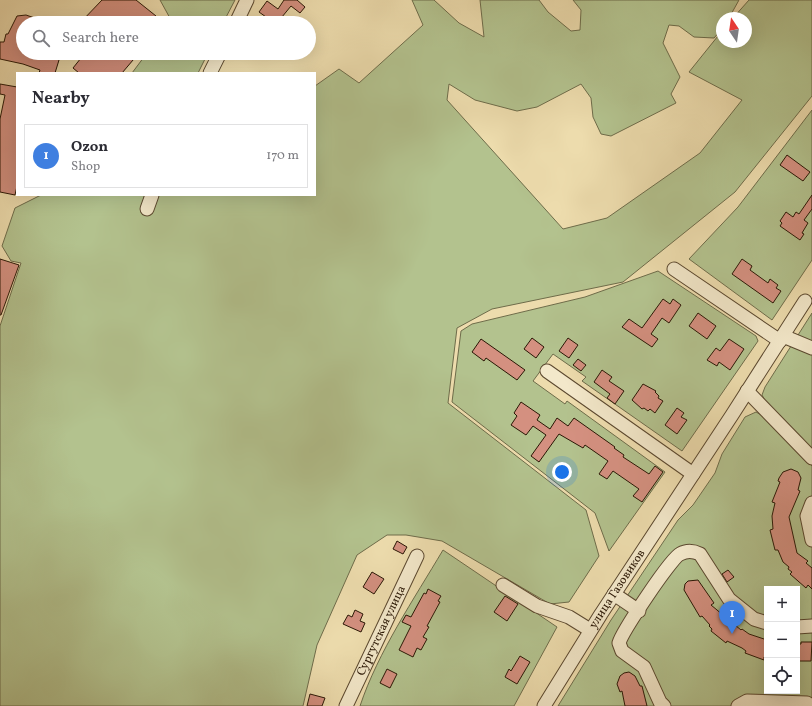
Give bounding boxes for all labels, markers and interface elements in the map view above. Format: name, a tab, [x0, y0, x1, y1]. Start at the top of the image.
north arrow	[716, 12, 752, 48]
search box	[16, 16, 316, 60]
icon: search	[30, 27, 52, 49]
text: Search here	[62, 28, 139, 49]
text: Nearby	[32, 87, 90, 110]
text: Ozon	[71, 137, 108, 158]
text: 1	[43, 147, 49, 165]
text: 170 m	[266, 147, 299, 165]
text: Shop	[71, 158, 100, 176]
your location	[552, 462, 572, 482]
street label: улица Газовиков	[586, 546, 649, 632]
street label: Сургутская улица	[353, 583, 410, 679]
map controls	[764, 586, 800, 694]
button: +	[764, 586, 800, 622]
pin: 1	[719, 601, 745, 634]
button: −	[764, 622, 800, 658]
button: locate	[764, 658, 800, 694]

